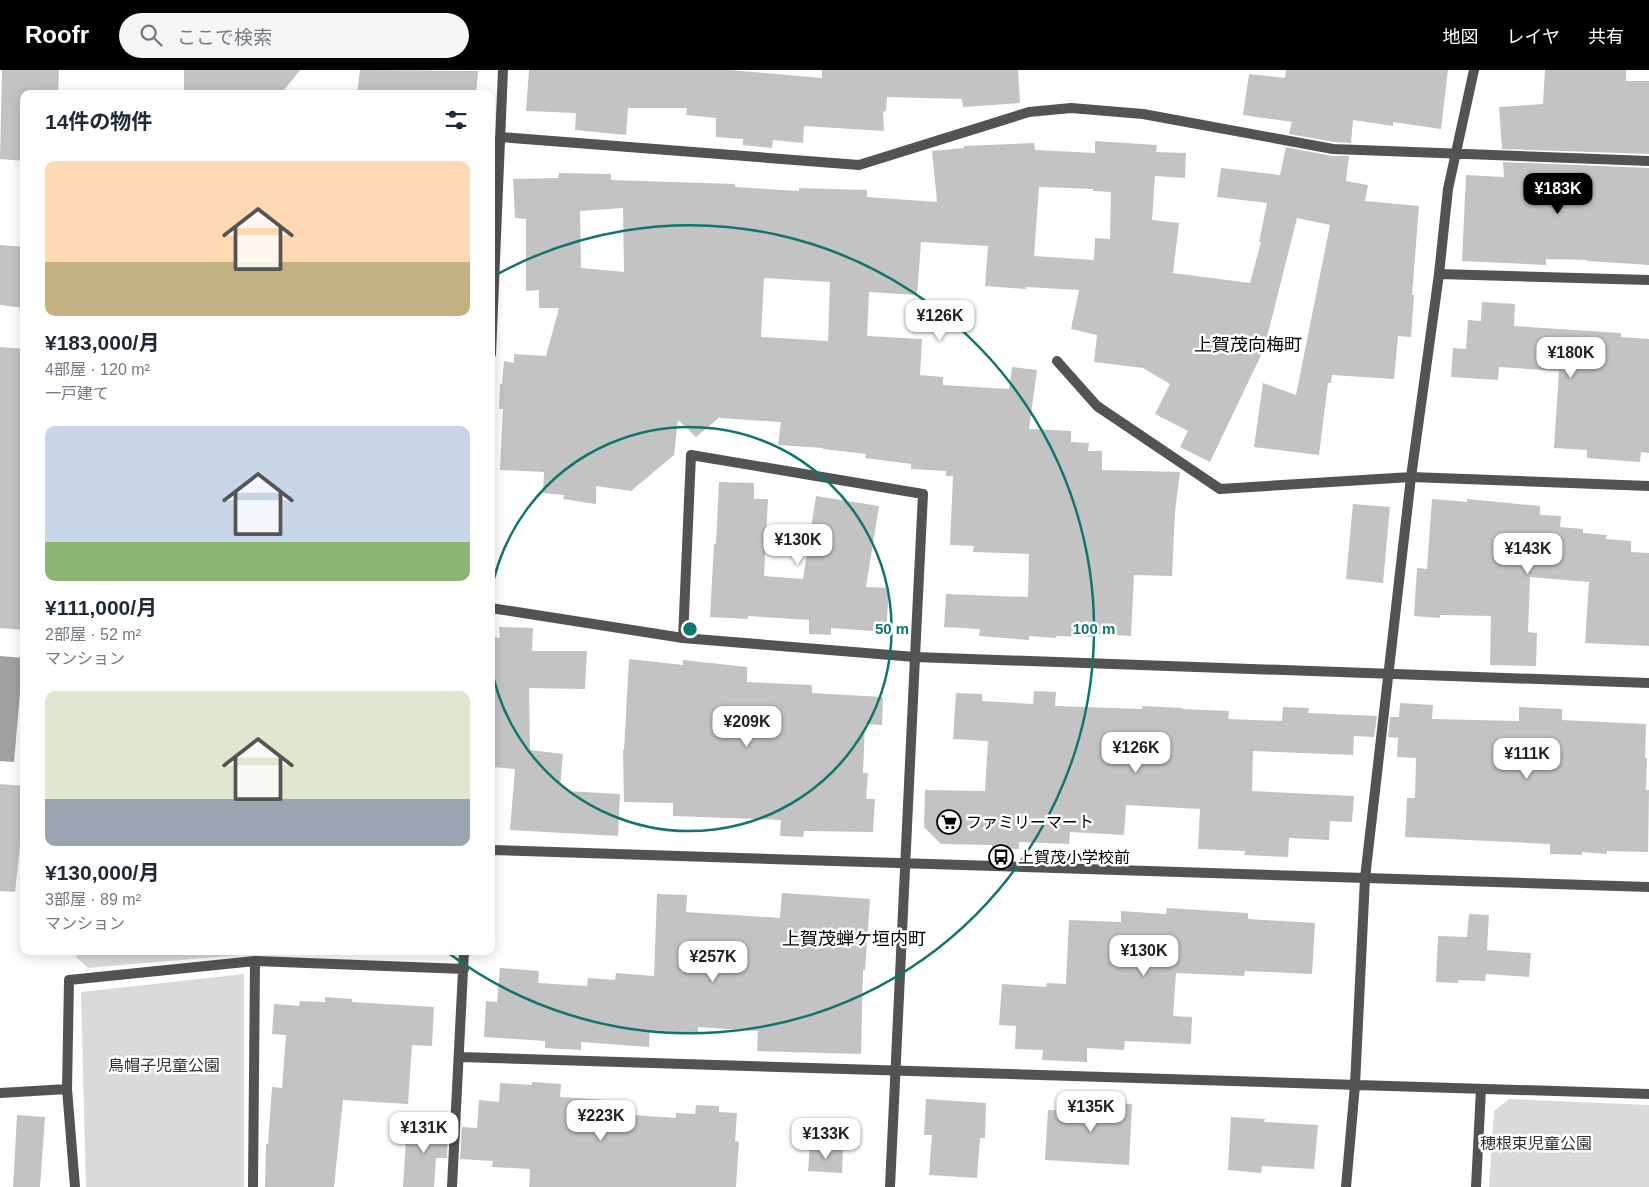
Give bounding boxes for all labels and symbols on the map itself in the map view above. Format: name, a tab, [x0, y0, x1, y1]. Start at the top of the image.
pin: ¥183K	[1523, 172, 1593, 215]
pin: ¥126K	[905, 300, 975, 342]
district label: 上賀茂向梅町	[1194, 335, 1302, 355]
pin: ¥180K	[1536, 336, 1606, 379]
pin: ¥130K	[763, 524, 833, 566]
pin: ¥143K	[1493, 532, 1563, 575]
centre of rings	[681, 620, 699, 638]
text: 50 m	[875, 620, 909, 637]
text: 100 m	[1073, 620, 1115, 637]
pin: ¥209K	[712, 706, 782, 748]
pin: ¥126K	[1101, 732, 1171, 774]
pin: ¥111K	[1492, 738, 1562, 780]
supermarket icon: ファミリーマート	[936, 809, 962, 835]
place label: ファミリーマート	[966, 814, 1094, 831]
bus stop icon: 上賀茂小学校前	[988, 844, 1014, 870]
place label: 上賀茂小学校前	[1018, 849, 1130, 866]
district label: 上賀茂蝉ケ垣内町	[782, 929, 926, 949]
pin: ¥130K	[1109, 934, 1179, 977]
pin: ¥257K	[678, 940, 748, 983]
park label: 鳥帽子児童公園	[108, 1057, 220, 1074]
pin: ¥135K	[1056, 1090, 1126, 1133]
pin: ¥223K	[566, 1100, 636, 1142]
pin: ¥131K	[389, 1112, 459, 1154]
pin: ¥133K	[791, 1118, 861, 1160]
park label: 穂根束児童公園	[1480, 1135, 1592, 1152]

